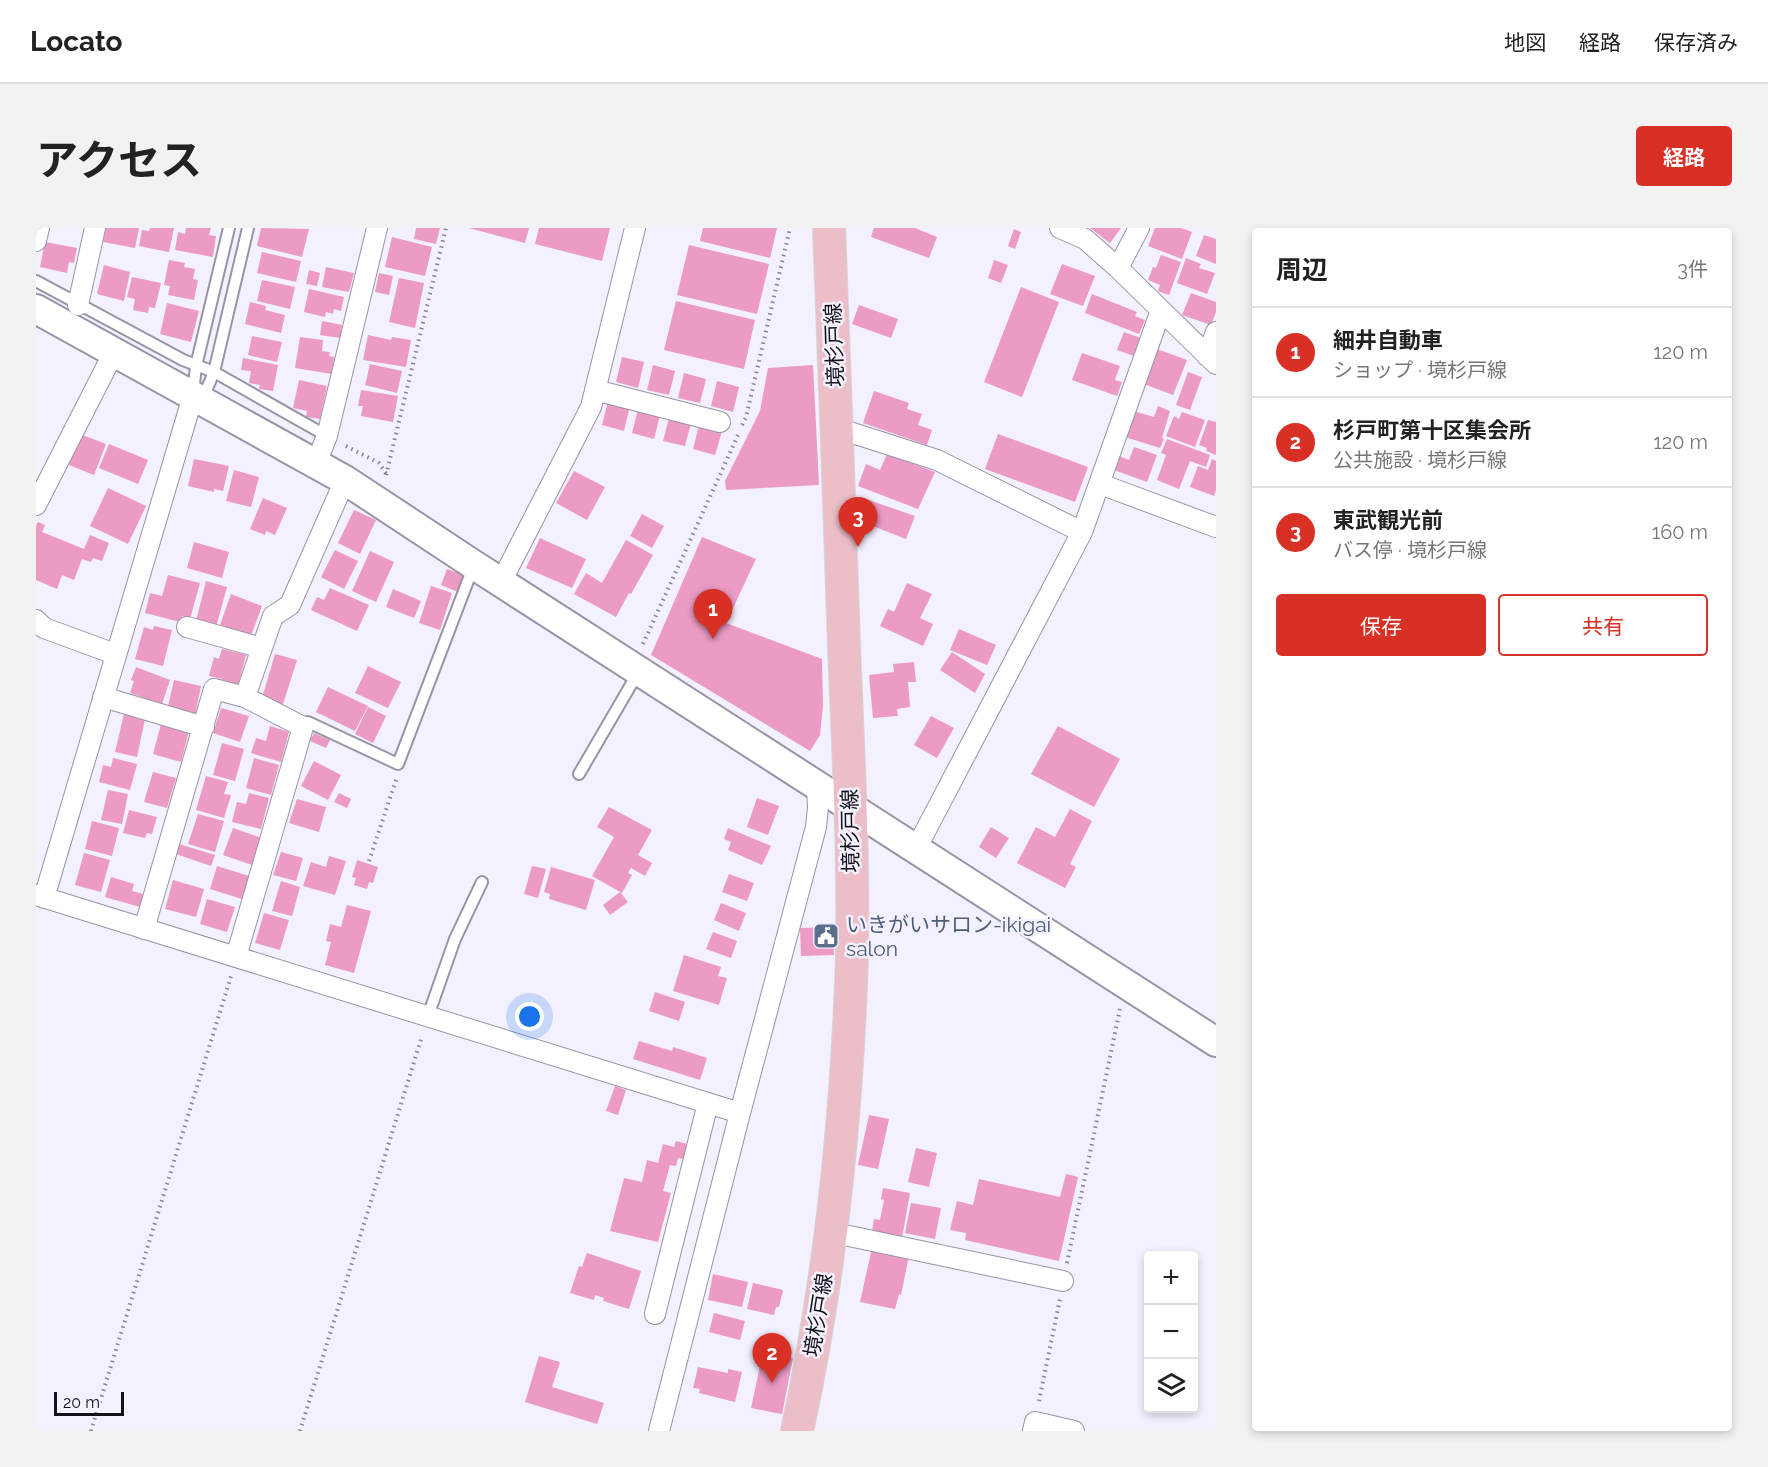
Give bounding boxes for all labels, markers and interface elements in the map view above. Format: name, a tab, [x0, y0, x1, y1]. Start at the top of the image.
text: Locato	[30, 25, 122, 58]
text: 地図	[1504, 30, 1546, 55]
text: 経路	[1579, 30, 1621, 55]
text: 保存済み	[1654, 30, 1738, 55]
button: 経路	[1636, 126, 1732, 186]
text: アクセス	[36, 136, 202, 185]
text: 周辺	[1276, 255, 1328, 285]
text: 3件	[1677, 257, 1708, 281]
street label: 境杉戸線	[820, 303, 848, 387]
text: 細井自動車	[1333, 327, 1443, 353]
text: 1	[1291, 340, 1300, 364]
text: 120 m	[1653, 340, 1708, 364]
text: ショップ · 境杉戸線	[1333, 358, 1507, 382]
text: 杉戸町第十区集会所	[1333, 417, 1531, 443]
text: 2	[1290, 430, 1301, 454]
text: 120 m	[1653, 430, 1708, 454]
text: 公共施設 · 境杉戸線	[1333, 448, 1507, 472]
pin: 3	[838, 498, 878, 547]
text: 東武観光前	[1333, 507, 1443, 533]
text: 3	[1290, 520, 1301, 544]
text: 160 m	[1652, 520, 1708, 544]
text: バス停 · 境杉戸線	[1333, 538, 1487, 562]
pin: 1	[694, 590, 732, 639]
button: 保存	[1276, 594, 1486, 656]
button: 共有	[1498, 594, 1708, 656]
street label: 境杉戸線	[837, 789, 863, 873]
place label: いきがいサロン-ikigai salon	[846, 912, 1051, 961]
public building icon: いきがいサロン-ikigai salon	[811, 921, 841, 951]
your location	[515, 1002, 544, 1031]
map controls	[1144, 1251, 1198, 1413]
button: +	[1144, 1251, 1198, 1305]
street label: 境杉戸線	[799, 1272, 837, 1358]
button: −	[1144, 1305, 1198, 1359]
pin: 2	[752, 1334, 792, 1383]
button: layers	[1144, 1359, 1198, 1413]
scale bar	[54, 1389, 124, 1416]
text: 20 m	[63, 1393, 100, 1412]

